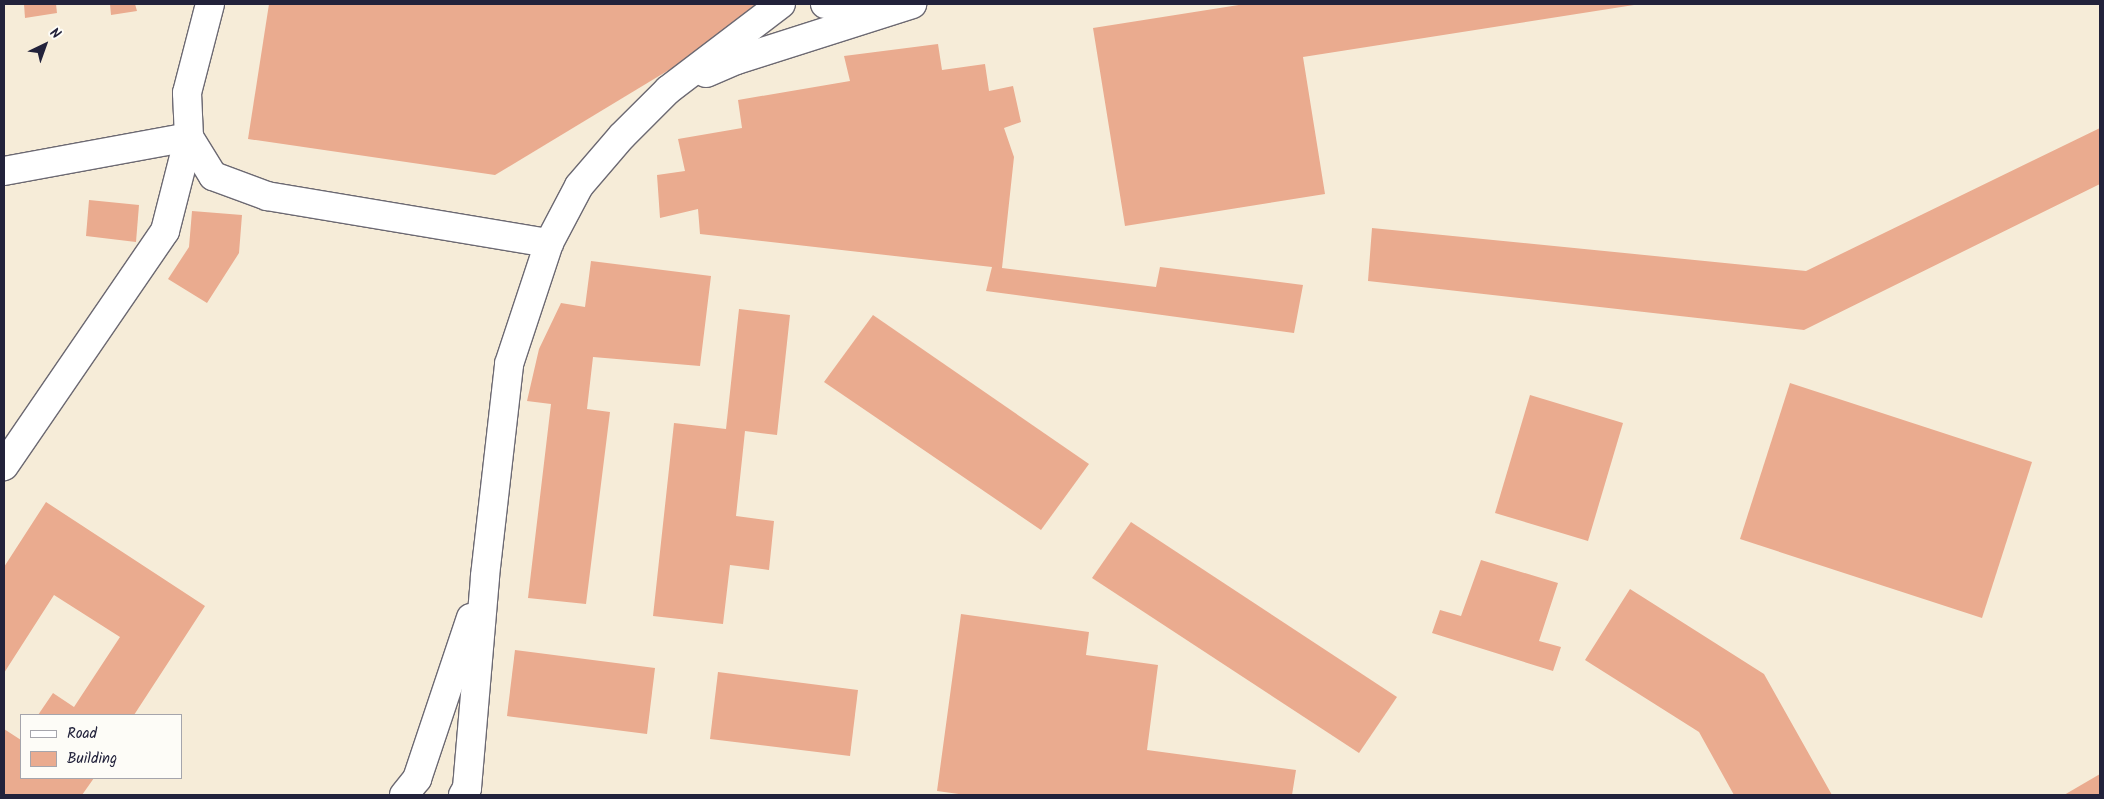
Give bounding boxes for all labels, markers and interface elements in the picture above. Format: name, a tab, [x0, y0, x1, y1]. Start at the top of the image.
north arrow	[20, 20, 70, 70]
text: N	[44, 23, 66, 45]
legend	[20, 714, 182, 779]
text: Road	[67, 722, 97, 746]
text: Building	[67, 747, 117, 771]

